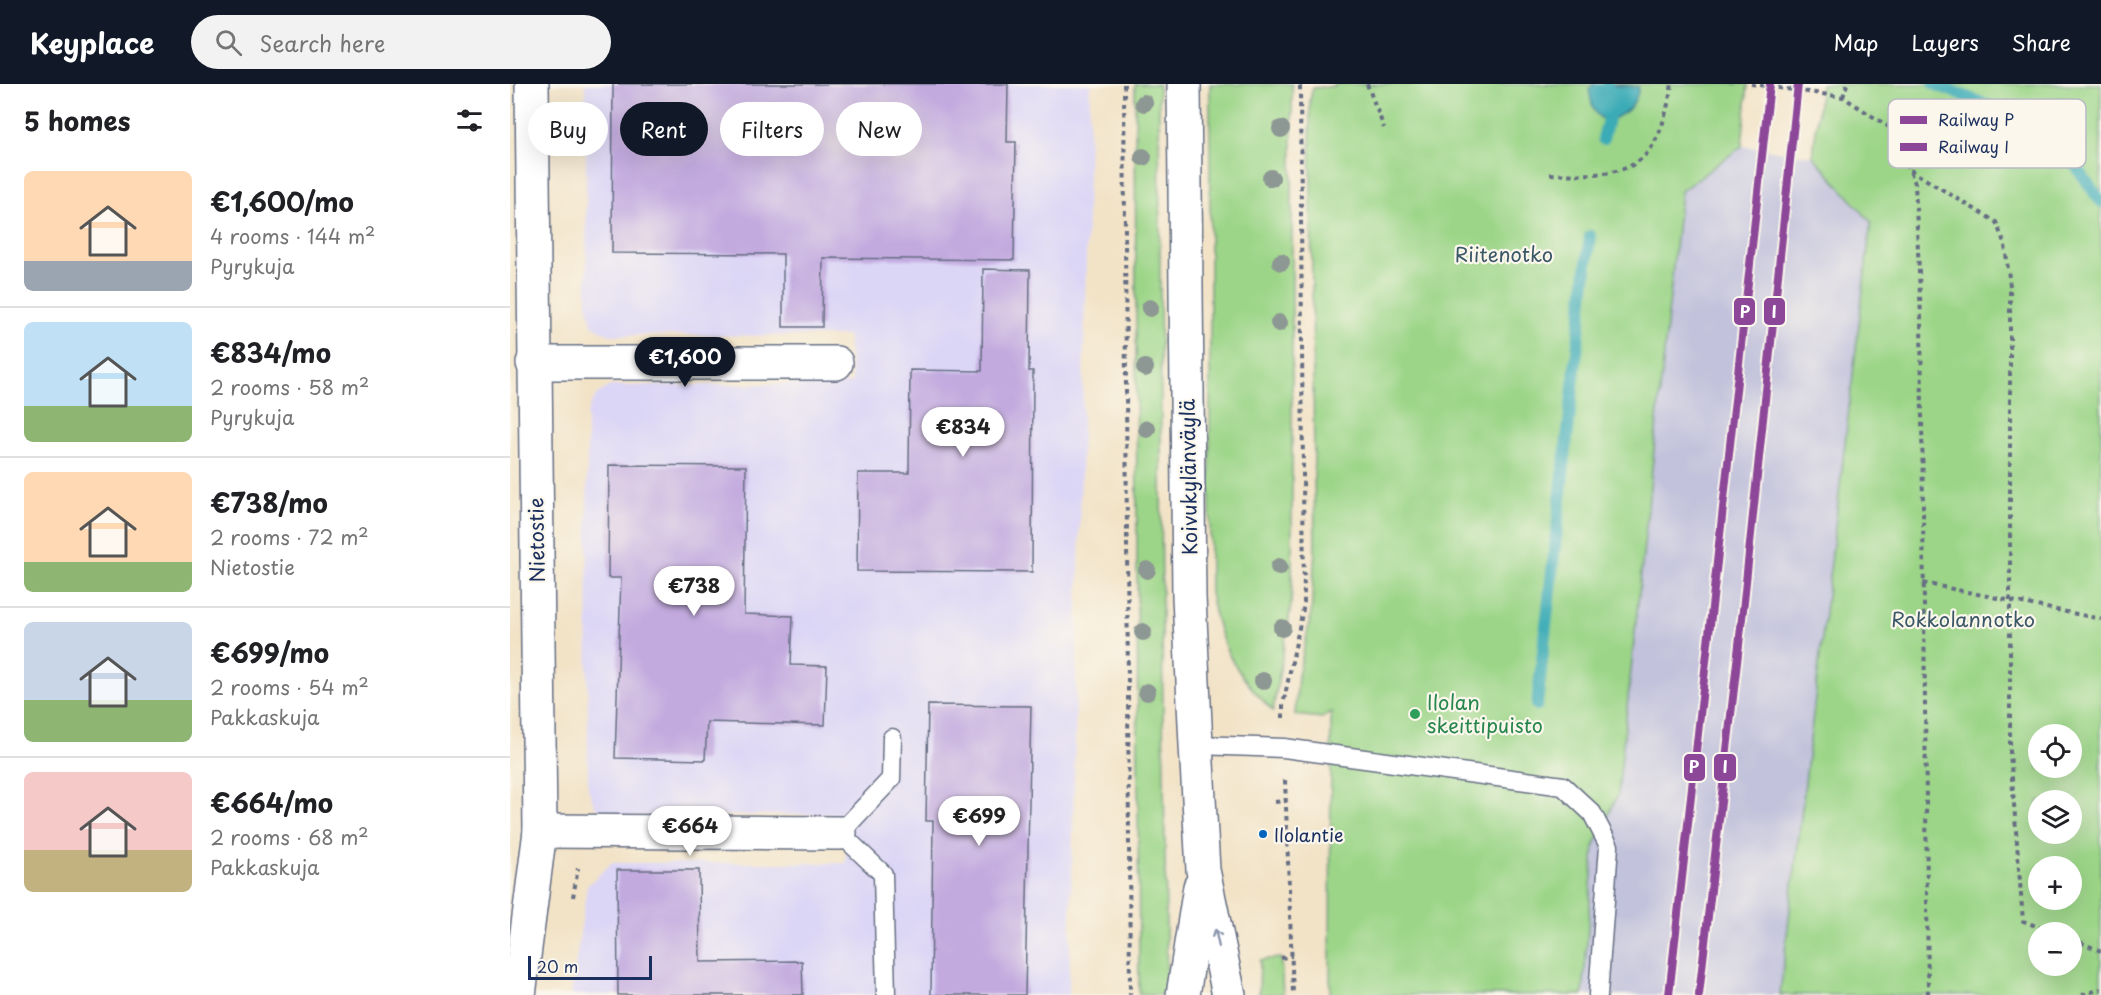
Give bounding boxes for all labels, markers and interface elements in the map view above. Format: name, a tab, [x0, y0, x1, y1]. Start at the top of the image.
search box	[191, 15, 611, 69]
text: Keyplace	[30, 21, 155, 64]
icon: search	[212, 26, 245, 59]
text: Search here	[260, 26, 385, 59]
text: Map	[1834, 26, 1878, 58]
text: Layers	[1911, 26, 1979, 58]
text: Share	[2012, 26, 2071, 58]
legend	[1888, 99, 2086, 168]
text: 5 homes	[24, 101, 130, 140]
chip: Buy	[528, 102, 608, 156]
chip: Rent	[620, 102, 708, 156]
chip: Filters	[720, 102, 824, 156]
chip: New	[836, 102, 922, 156]
icon: filters	[453, 104, 486, 137]
text: Railway P	[1938, 107, 2014, 131]
text: Railway I	[1938, 134, 2009, 158]
text: €1,600/mo	[210, 182, 354, 221]
icon: home	[72, 195, 144, 267]
text: 4 rooms · 144 m²	[210, 221, 375, 251]
park label: Riitenotko	[1455, 239, 1553, 269]
text: Pyrykuja	[210, 251, 294, 281]
line badge: P	[1733, 297, 1756, 326]
line badge: I	[1763, 297, 1786, 326]
text: P	[1740, 299, 1751, 323]
text: I	[1771, 299, 1777, 323]
text: €834/mo	[210, 333, 331, 372]
pin: €1,600	[636, 337, 734, 388]
text: €1,600	[648, 341, 722, 371]
icon: home	[72, 346, 144, 418]
text: 2 rooms · 58 m²	[210, 372, 369, 402]
street label: Koivukylänväylä	[1172, 398, 1204, 555]
text: Pyrykuja	[210, 402, 294, 432]
pin: €834	[927, 407, 999, 458]
text: €834	[936, 411, 990, 441]
text: €738/mo	[210, 483, 328, 522]
icon: home	[72, 496, 144, 568]
street label: Nietostie	[520, 497, 552, 583]
text: 2 rooms · 72 m²	[210, 522, 369, 552]
text: Nietostie	[210, 552, 295, 582]
pin: €738	[658, 566, 730, 617]
text: €738	[668, 570, 720, 600]
park label: Rokkolannotko	[1891, 604, 2035, 634]
text: €699/mo	[210, 633, 329, 672]
icon: home	[72, 646, 144, 718]
text: 2 rooms · 54 m²	[210, 672, 369, 702]
place label: Ilolan skeittipuisto	[1427, 687, 1543, 740]
text: Pakkaskuja	[210, 702, 319, 732]
marker: Ilolan skeittipuisto	[1408, 707, 1422, 721]
map controls	[2028, 724, 2082, 976]
button: locate	[2028, 724, 2082, 778]
line badge: P	[1683, 753, 1706, 782]
line badge: I	[1713, 753, 1737, 782]
text: P	[1689, 754, 1700, 778]
text: I	[1722, 754, 1728, 778]
text: €664/mo	[210, 783, 333, 822]
button: layers	[2028, 790, 2082, 844]
icon: home	[72, 796, 144, 868]
pin: €699	[943, 796, 1015, 847]
text: €699	[952, 800, 1006, 830]
pin: €664	[654, 806, 726, 857]
text: €664	[662, 810, 718, 840]
place label: Ilolantie	[1274, 821, 1344, 848]
text: 2 rooms · 68 m²	[210, 822, 369, 852]
marker: Ilolantie	[1257, 828, 1269, 840]
text: Pakkaskuja	[210, 852, 319, 882]
button: +	[2028, 856, 2082, 910]
button: −	[2028, 922, 2082, 976]
one-way arrow	[1211, 929, 1223, 948]
scale bar	[528, 953, 652, 980]
text: 20 m	[537, 954, 578, 978]

